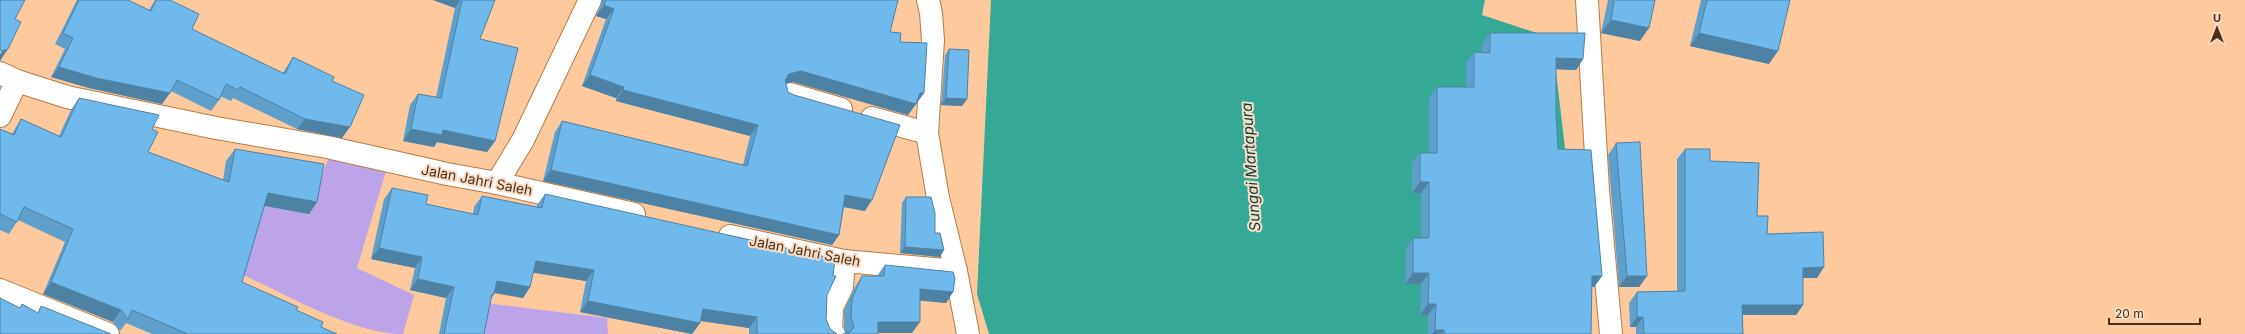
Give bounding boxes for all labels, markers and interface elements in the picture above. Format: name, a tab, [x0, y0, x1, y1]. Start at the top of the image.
north arrow	[2197, 8, 2237, 48]
text: U	[2213, 11, 2221, 25]
water label: Sungai Martapura	[1237, 102, 1264, 232]
street label: Jalan Jahri Saleh	[420, 160, 534, 199]
street label: Jalan Jahri Saleh	[748, 231, 862, 270]
scale bar	[2109, 300, 2200, 326]
text: 20 m	[2115, 306, 2144, 321]

